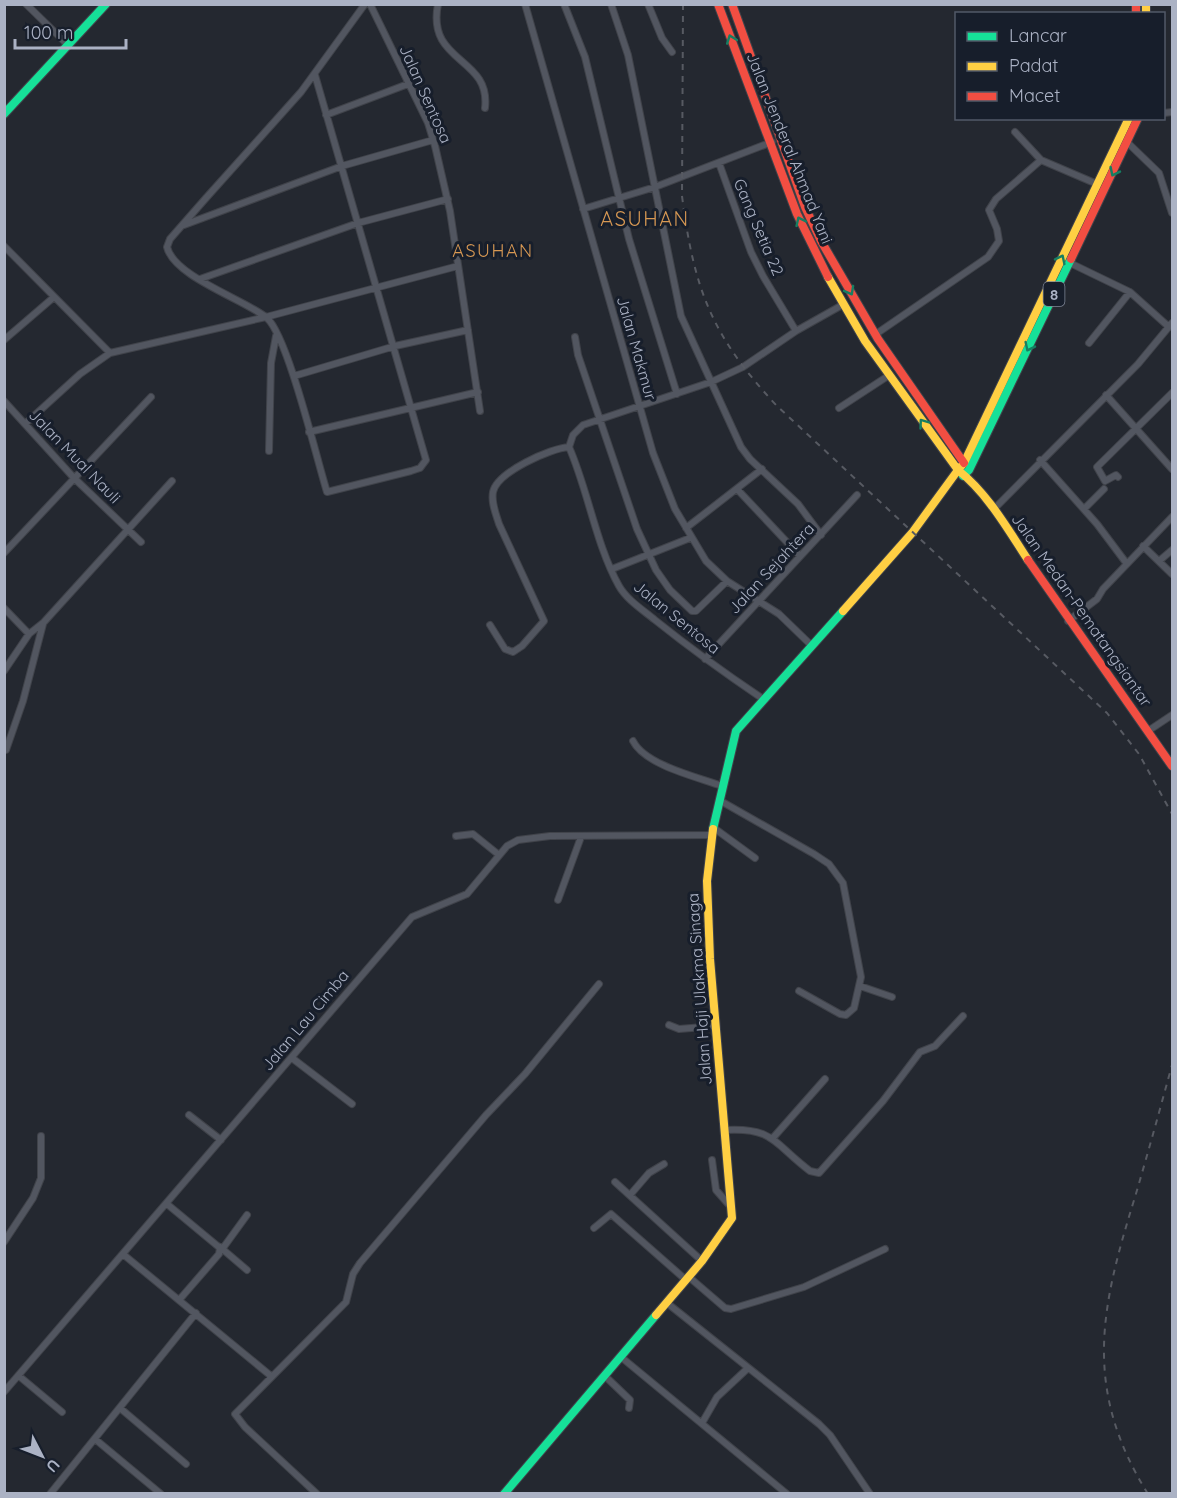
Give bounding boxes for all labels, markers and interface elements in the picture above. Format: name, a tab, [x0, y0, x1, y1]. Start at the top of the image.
scale bar	[15, 12, 126, 50]
legend	[955, 12, 1165, 120]
text: 100 m	[24, 21, 73, 44]
text: Lancar	[1009, 24, 1067, 47]
one-way arrow	[725, 34, 738, 45]
street label: Jalan Sentosa	[395, 42, 457, 146]
street label: Jalan Jenderal Ahmad Yani	[742, 50, 838, 246]
text: Padat	[1009, 54, 1058, 77]
text: Macet	[1009, 84, 1060, 107]
one-way arrow	[1110, 165, 1122, 176]
street label: Gang Setia 22	[730, 176, 788, 279]
district label: ASUHAN	[600, 206, 690, 231]
one-way arrow	[796, 217, 808, 228]
district label: ASUHAN	[452, 239, 534, 262]
one-way arrow	[1053, 254, 1065, 265]
road number: 8	[1044, 282, 1064, 306]
one-way arrow	[843, 284, 854, 295]
street label: Jalan Makmur	[613, 294, 661, 402]
one-way arrow	[1024, 341, 1036, 352]
street label: Jalan Mual Nauli	[25, 405, 125, 507]
one-way arrow	[920, 419, 931, 430]
street label: Jalan Medan-Pematangsiantar	[1008, 510, 1156, 710]
street label: Jalan Sejahtera	[724, 518, 818, 618]
street label: Jalan Sentosa	[630, 576, 724, 658]
street label: Jalan Haji Ulakma Sinaga	[682, 892, 716, 1086]
street label: Jalan Lau Cimba	[257, 966, 353, 1074]
north arrow	[12, 1426, 72, 1486]
text: U	[42, 1455, 64, 1477]

